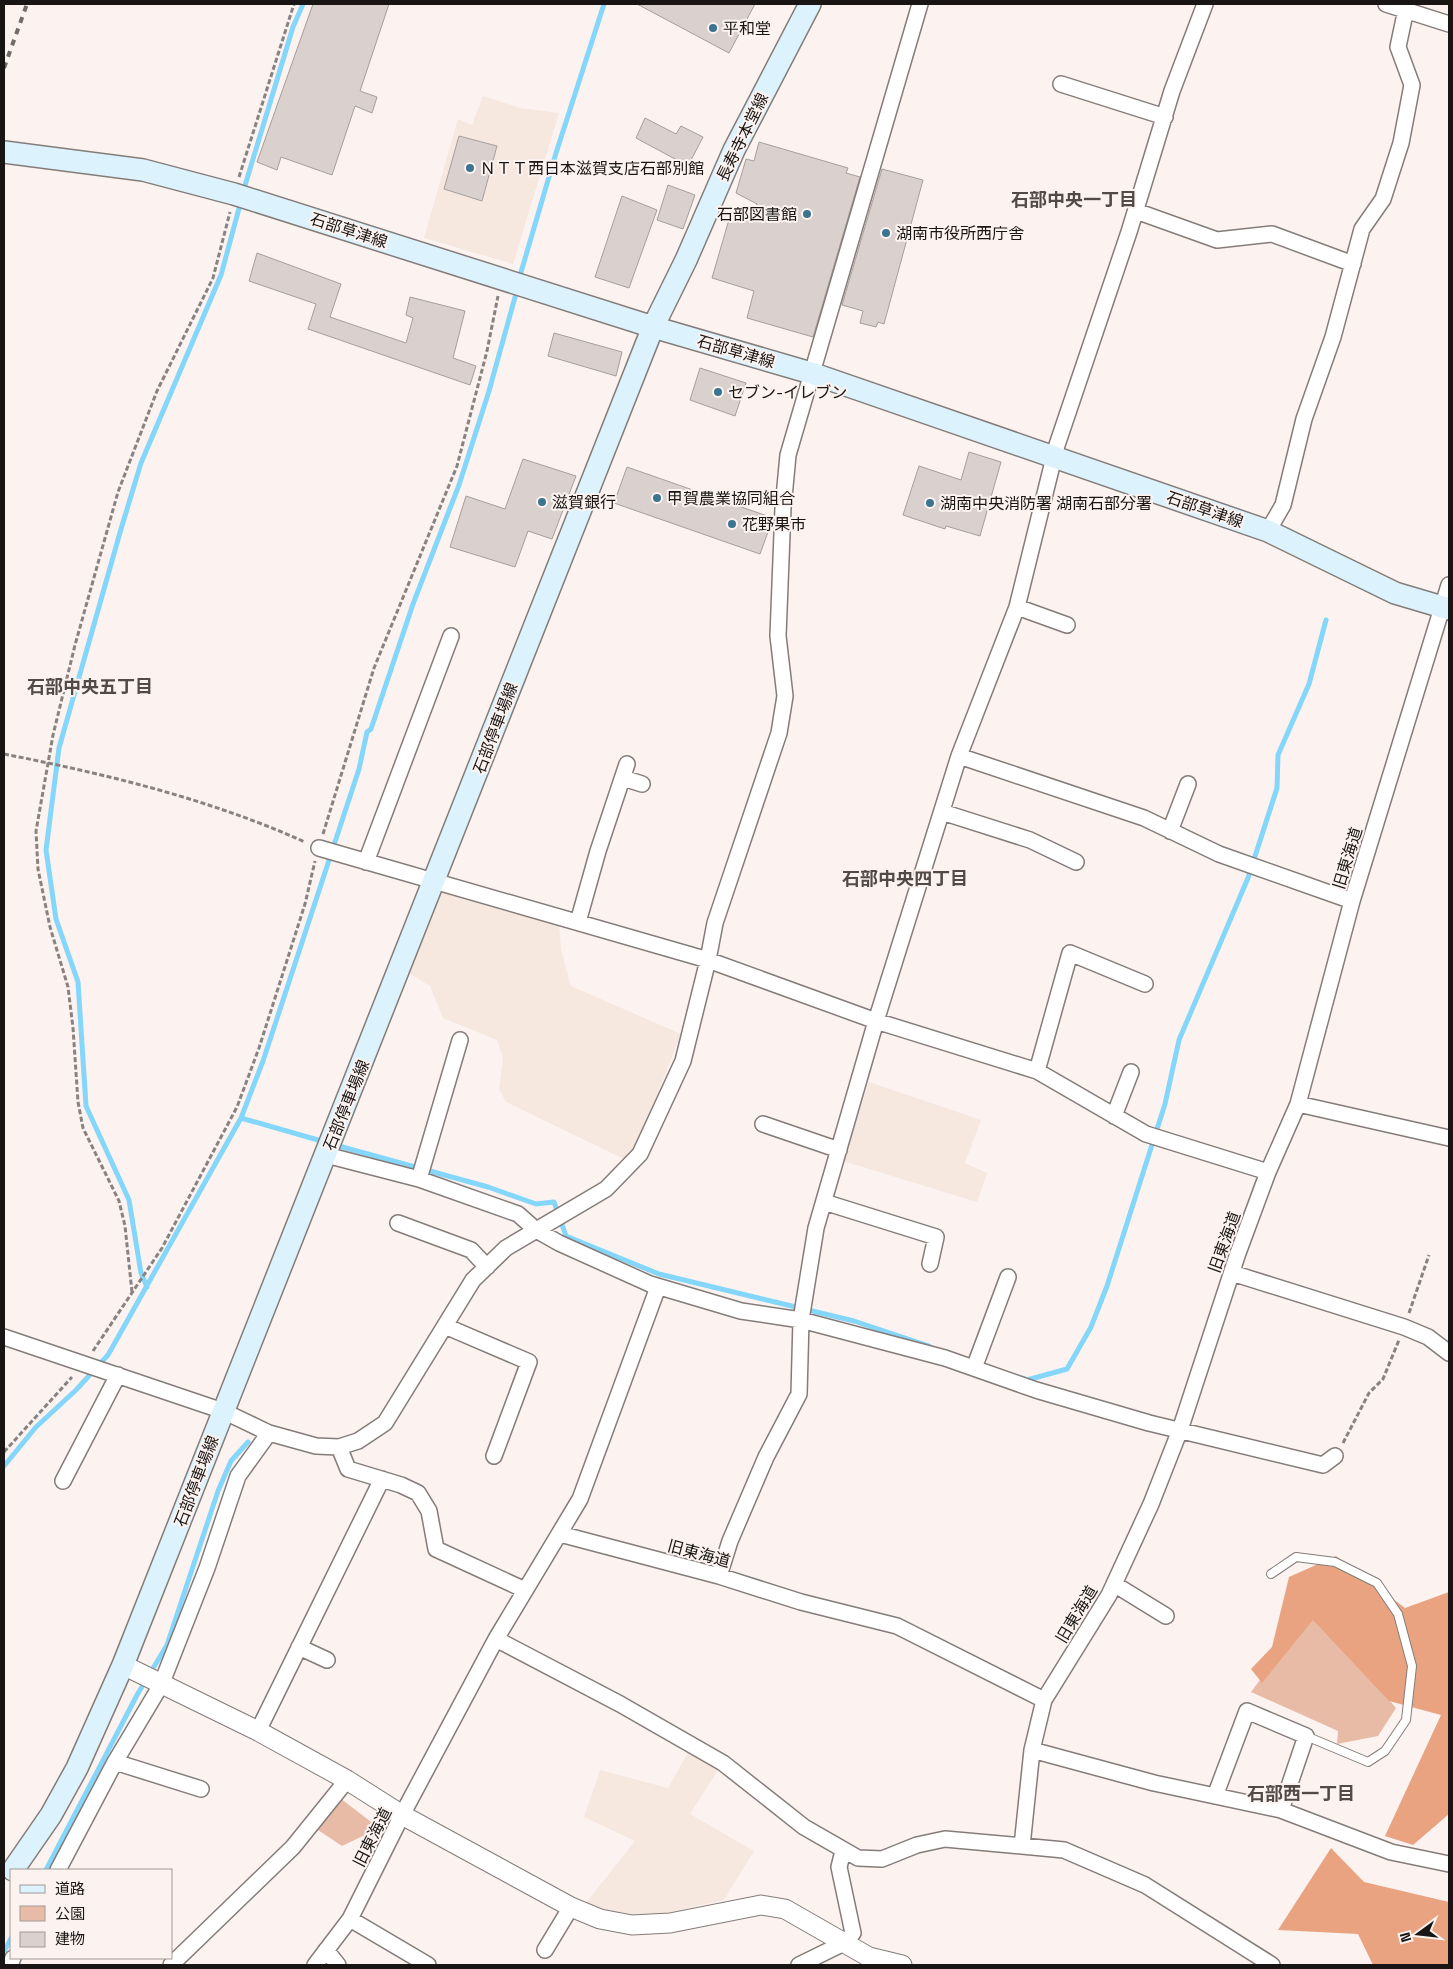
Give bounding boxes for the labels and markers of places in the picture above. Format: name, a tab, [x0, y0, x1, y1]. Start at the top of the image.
place label: 平和堂	[723, 18, 771, 39]
marker: 平和堂	[707, 22, 719, 34]
place label: ＮＴＴ西日本滋賀支店石部別館	[480, 158, 704, 179]
marker: ＮＴＴ西日本滋賀支店石部別館	[464, 162, 476, 174]
place label: 石部図書館	[717, 204, 797, 225]
marker: 石部図書館	[801, 208, 813, 220]
place label: 湖南市役所西庁舎	[896, 223, 1024, 244]
marker: 湖南市役所西庁舎	[880, 227, 892, 239]
place label: セブン-イレブン	[728, 382, 847, 403]
marker: セブン-イレブン	[712, 386, 724, 398]
place label: 甲賀農業協同組合	[667, 488, 795, 509]
place label: 滋賀銀行	[552, 492, 616, 513]
marker: 甲賀農業協同組合	[651, 492, 663, 504]
place label: 湖南中央消防署 湖南石部分署	[940, 493, 1152, 514]
marker: 滋賀銀行	[536, 496, 548, 508]
marker: 湖南中央消防署 湖南石部分署	[924, 497, 936, 509]
place label: 花野果市	[742, 514, 806, 535]
marker: 花野果市	[726, 518, 738, 530]

